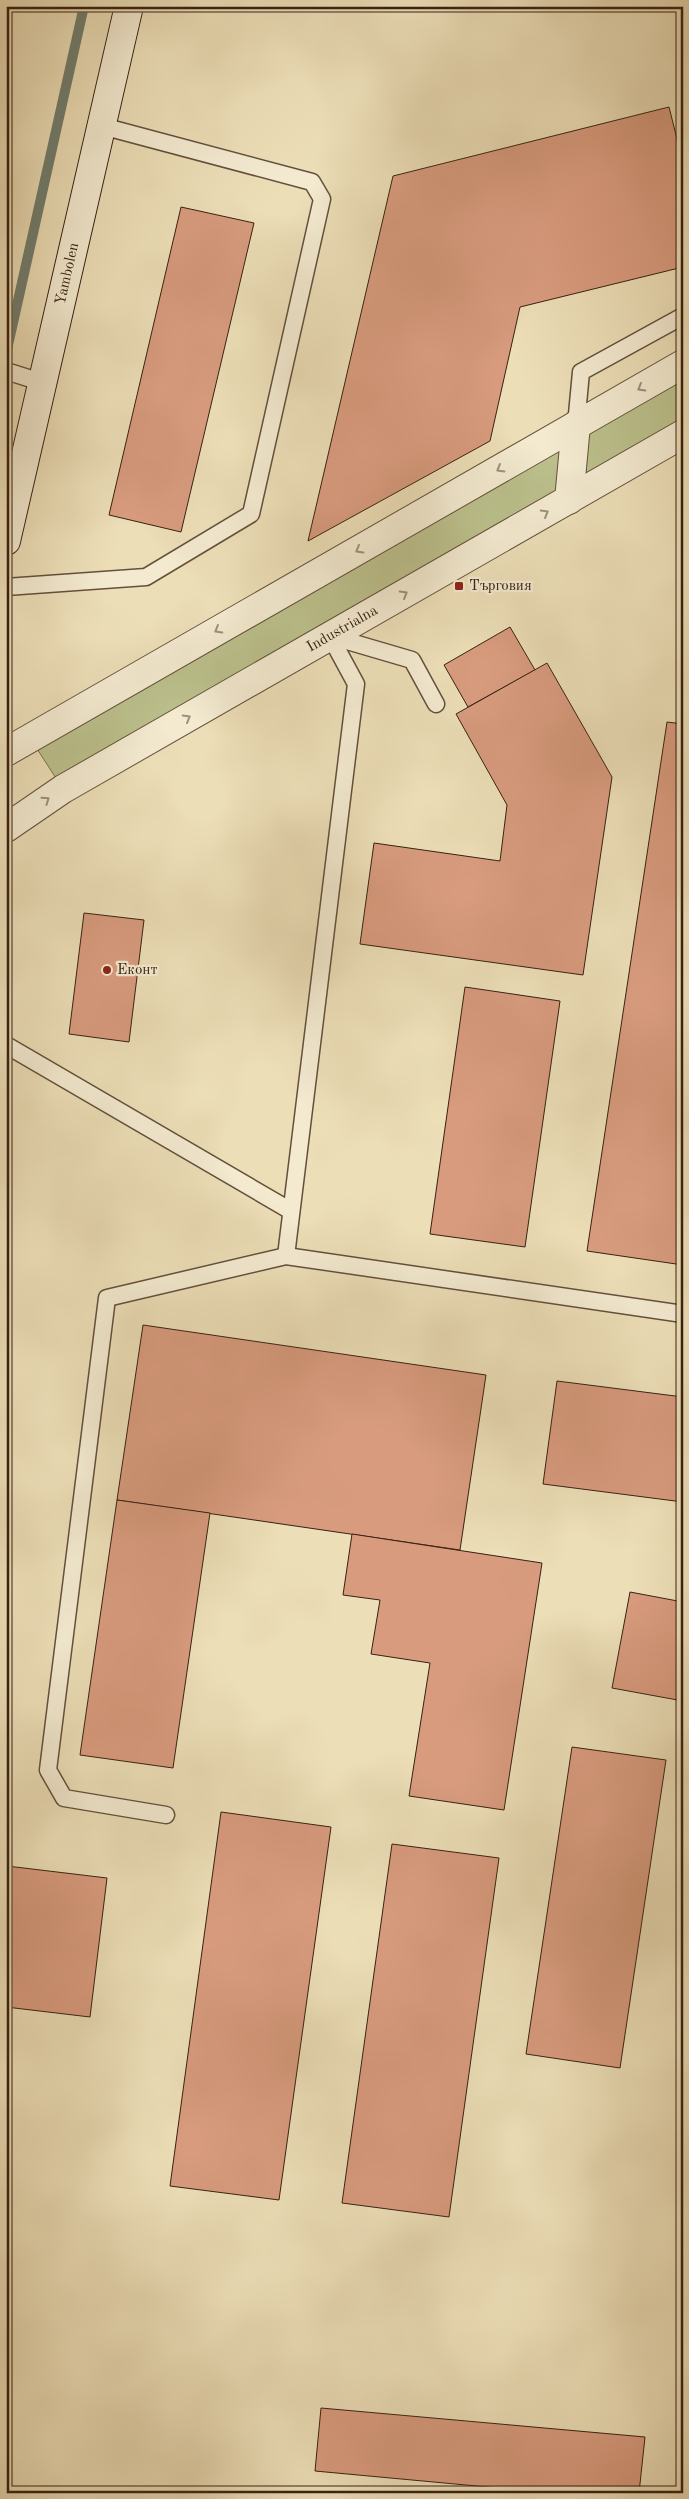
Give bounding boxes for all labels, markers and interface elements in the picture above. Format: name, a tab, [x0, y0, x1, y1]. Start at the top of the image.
street label: Yambolen	[53, 241, 82, 307]
one-way arrow	[637, 382, 646, 392]
one-way arrow	[496, 463, 505, 473]
one-way arrow	[539, 510, 548, 520]
one-way arrow	[355, 543, 364, 553]
place label: Търговия	[469, 579, 532, 594]
marker: Търговия	[453, 580, 465, 592]
one-way arrow	[398, 591, 407, 601]
street label: Industrialna	[304, 603, 381, 655]
one-way arrow	[214, 624, 223, 634]
one-way arrow	[181, 715, 190, 725]
one-way arrow	[41, 797, 50, 807]
place label: Еконт	[117, 963, 158, 978]
marker: Еконт	[101, 964, 113, 976]

